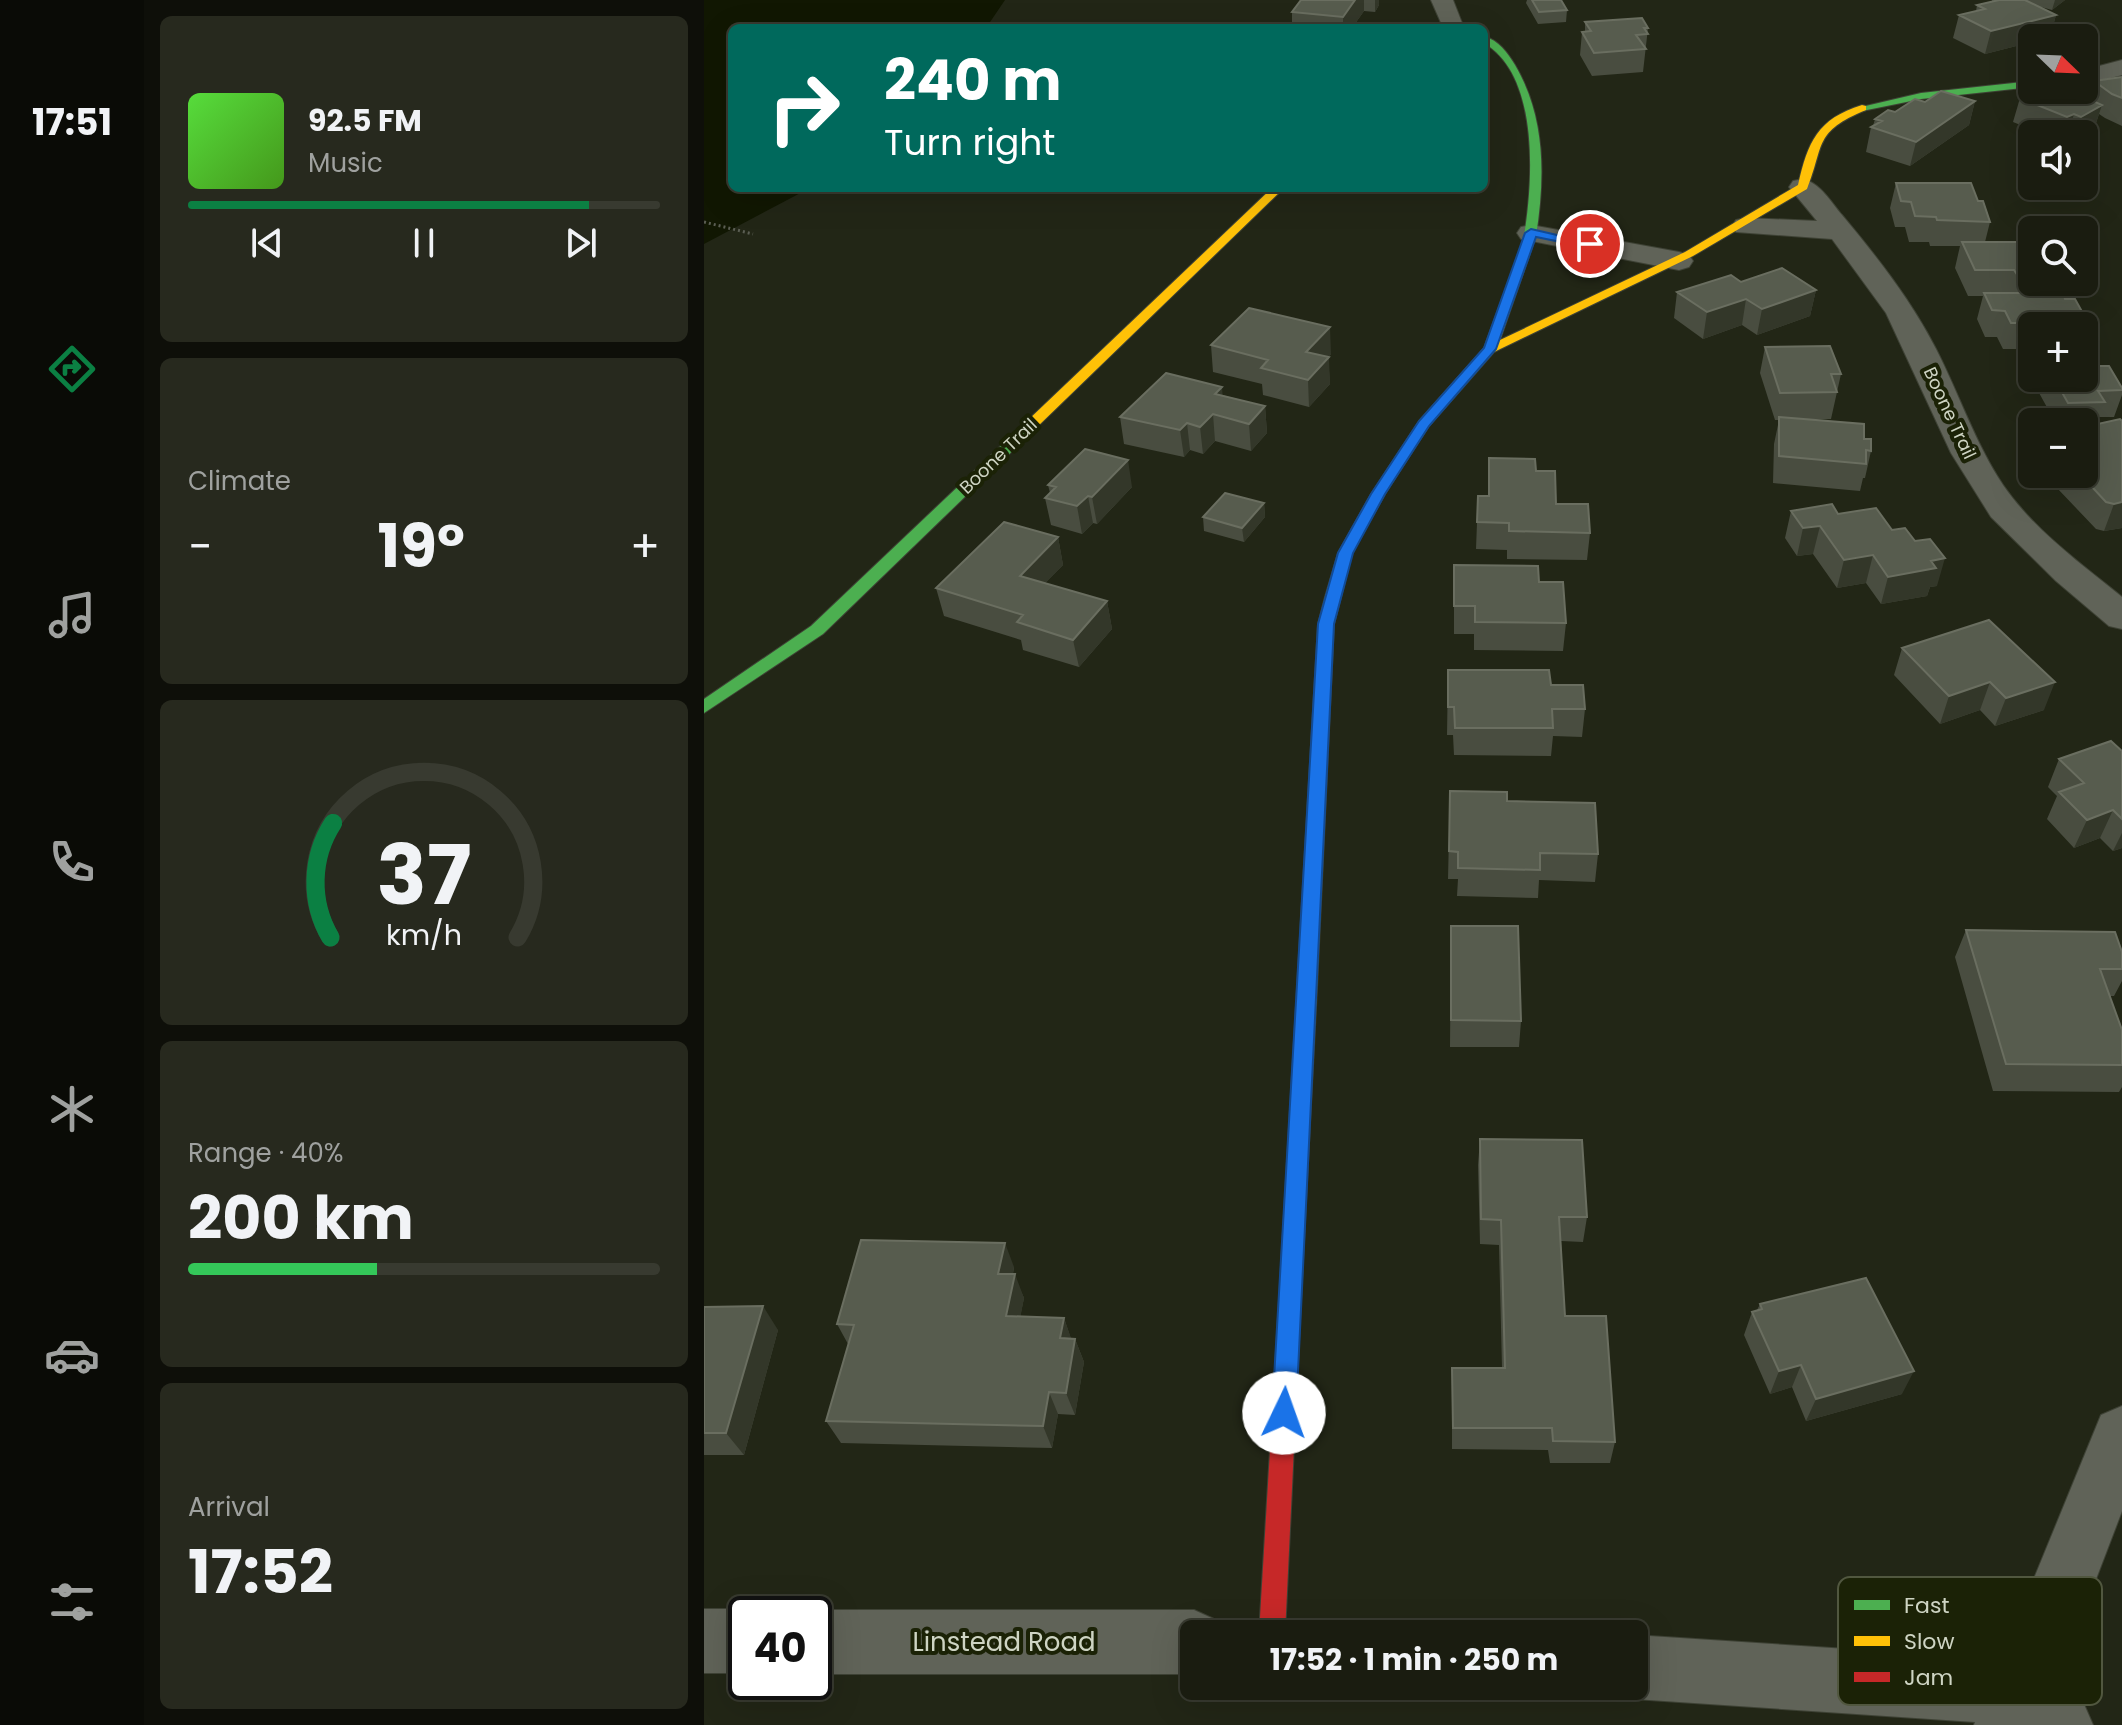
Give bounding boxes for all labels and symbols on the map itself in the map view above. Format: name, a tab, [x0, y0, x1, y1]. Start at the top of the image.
north arrow	[2018, 24, 2098, 104]
pin	[1556, 210, 1624, 278]
street label: Boone Trail	[1918, 363, 1982, 463]
street label: Boone Trail	[954, 413, 1042, 499]
position arrow	[1242, 1371, 1326, 1455]
legend	[1838, 1577, 2102, 1705]
text: Fast	[1904, 1590, 1949, 1621]
speed limit sign: 40	[728, 1596, 832, 1700]
street label: Linstead Road	[912, 1624, 1096, 1660]
text: Slow	[1904, 1626, 1954, 1657]
text: Jam	[1904, 1662, 1953, 1693]

